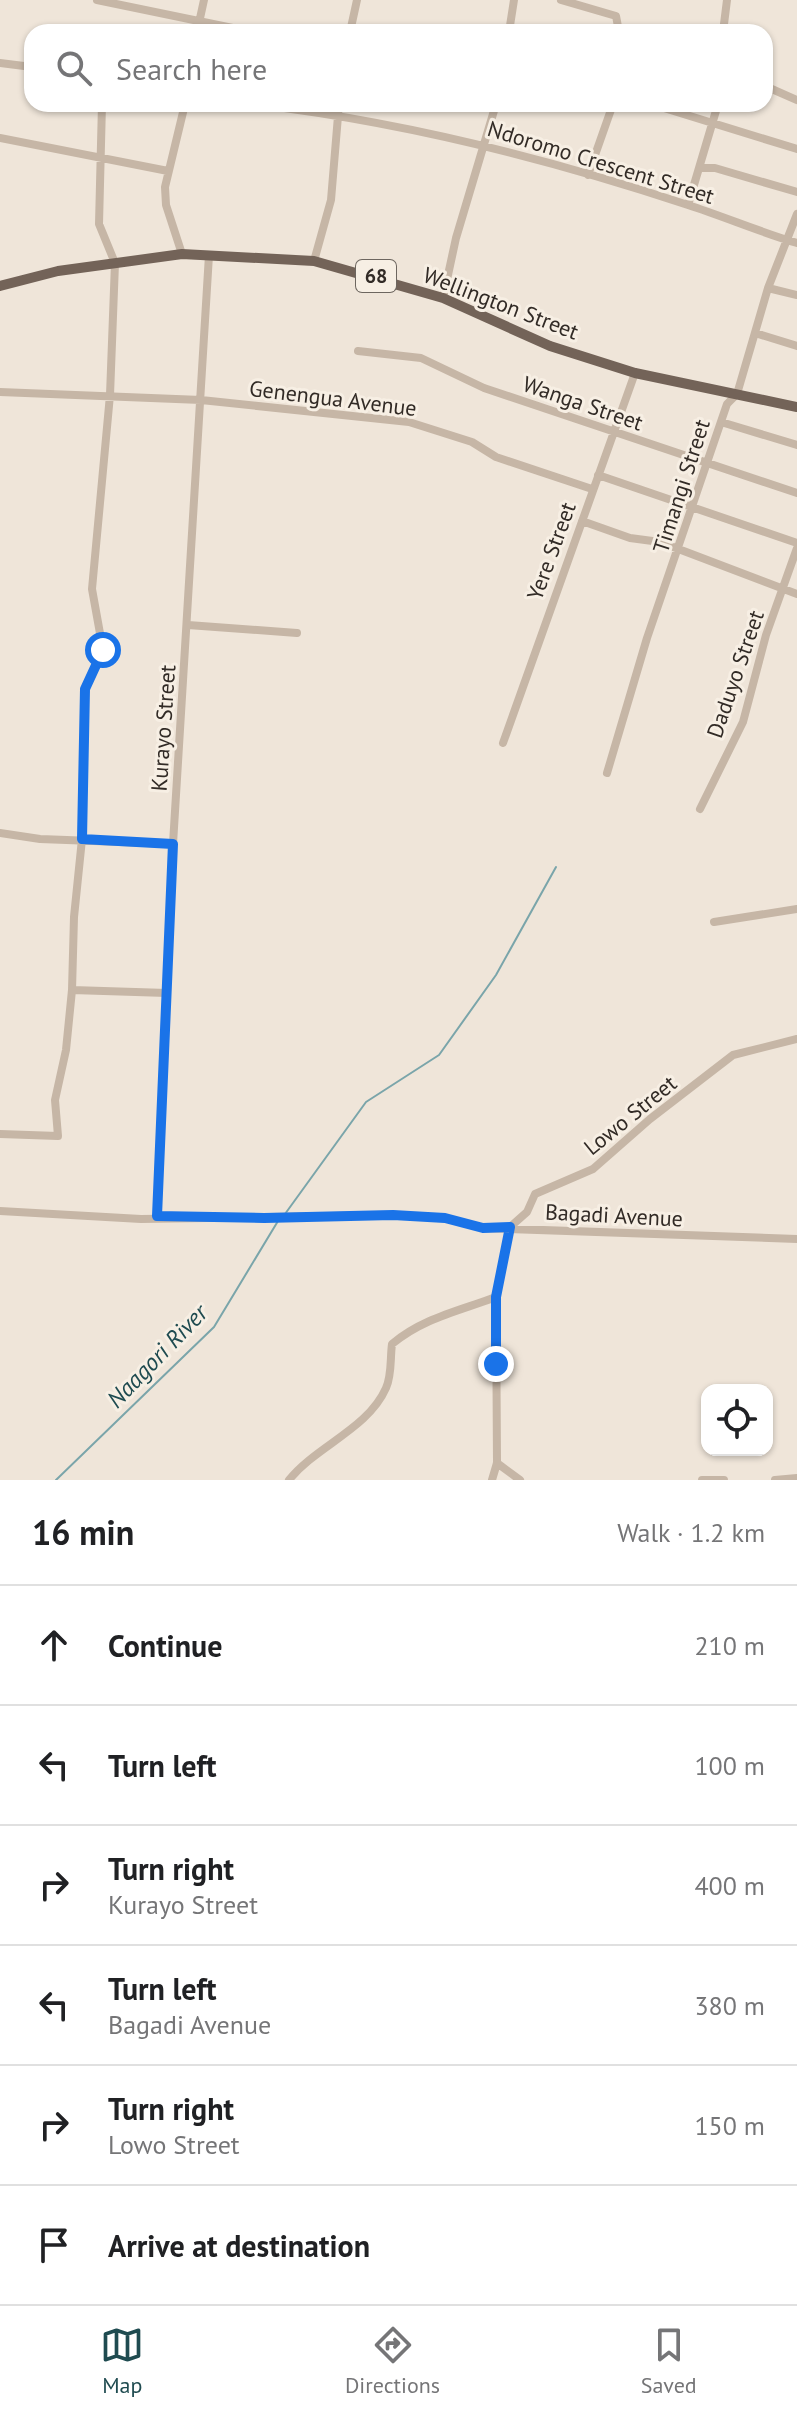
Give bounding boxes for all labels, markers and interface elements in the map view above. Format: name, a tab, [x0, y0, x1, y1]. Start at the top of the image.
search box	[24, 24, 773, 112]
icon: search	[52, 46, 96, 90]
text: Search here	[116, 49, 267, 88]
street label: Ndoromo Crescent Street	[484, 114, 718, 210]
road number: 68	[356, 260, 396, 292]
street label: Wellington Street	[419, 261, 583, 346]
street label: Wanga Street	[519, 369, 647, 437]
street label: Genengua Avenue	[248, 374, 418, 422]
street label: Timangi Street	[646, 415, 716, 556]
street label: Yere Street	[520, 498, 582, 604]
street label: Daduyo Street	[700, 606, 770, 741]
route start	[85, 632, 121, 668]
street label: Kurayo Street	[145, 663, 181, 792]
street label: Lowo Street	[578, 1069, 683, 1161]
street label: Bagadi Avenue	[544, 1197, 684, 1233]
water label: Naagori River	[100, 1296, 216, 1414]
route end	[478, 1346, 514, 1382]
map controls	[701, 1384, 773, 1456]
button: locate	[701, 1384, 773, 1456]
text: 16 min	[32, 1510, 134, 1554]
text: Walk · 1.2 km	[617, 1516, 765, 1549]
icon: ahead	[32, 1623, 76, 1667]
text: Continue	[108, 1626, 222, 1665]
text: 210 m	[694, 1629, 765, 1662]
icon: left	[32, 1743, 76, 1787]
text: Turn left	[108, 1746, 216, 1785]
text: 100 m	[694, 1749, 765, 1782]
text: Turn right	[108, 1849, 234, 1888]
icon: right	[32, 1863, 76, 1907]
text: 400 m	[694, 1869, 765, 1902]
text: Kurayo Street	[108, 1888, 258, 1921]
text: Turn left	[108, 1969, 216, 2008]
icon: left	[32, 1983, 76, 2027]
text: 380 m	[694, 1989, 765, 2022]
text: Bagadi Avenue	[108, 2008, 271, 2041]
text: Turn right	[108, 2089, 234, 2128]
icon: right	[32, 2103, 76, 2147]
text: 150 m	[694, 2109, 765, 2142]
text: Lowo Street	[108, 2128, 240, 2161]
icon: arrive	[32, 2223, 76, 2267]
text: Arrive at destination	[108, 2226, 370, 2265]
tab: Map	[100, 2323, 144, 2399]
tab: Directions	[345, 2323, 440, 2399]
tab: Saved	[641, 2323, 697, 2399]

